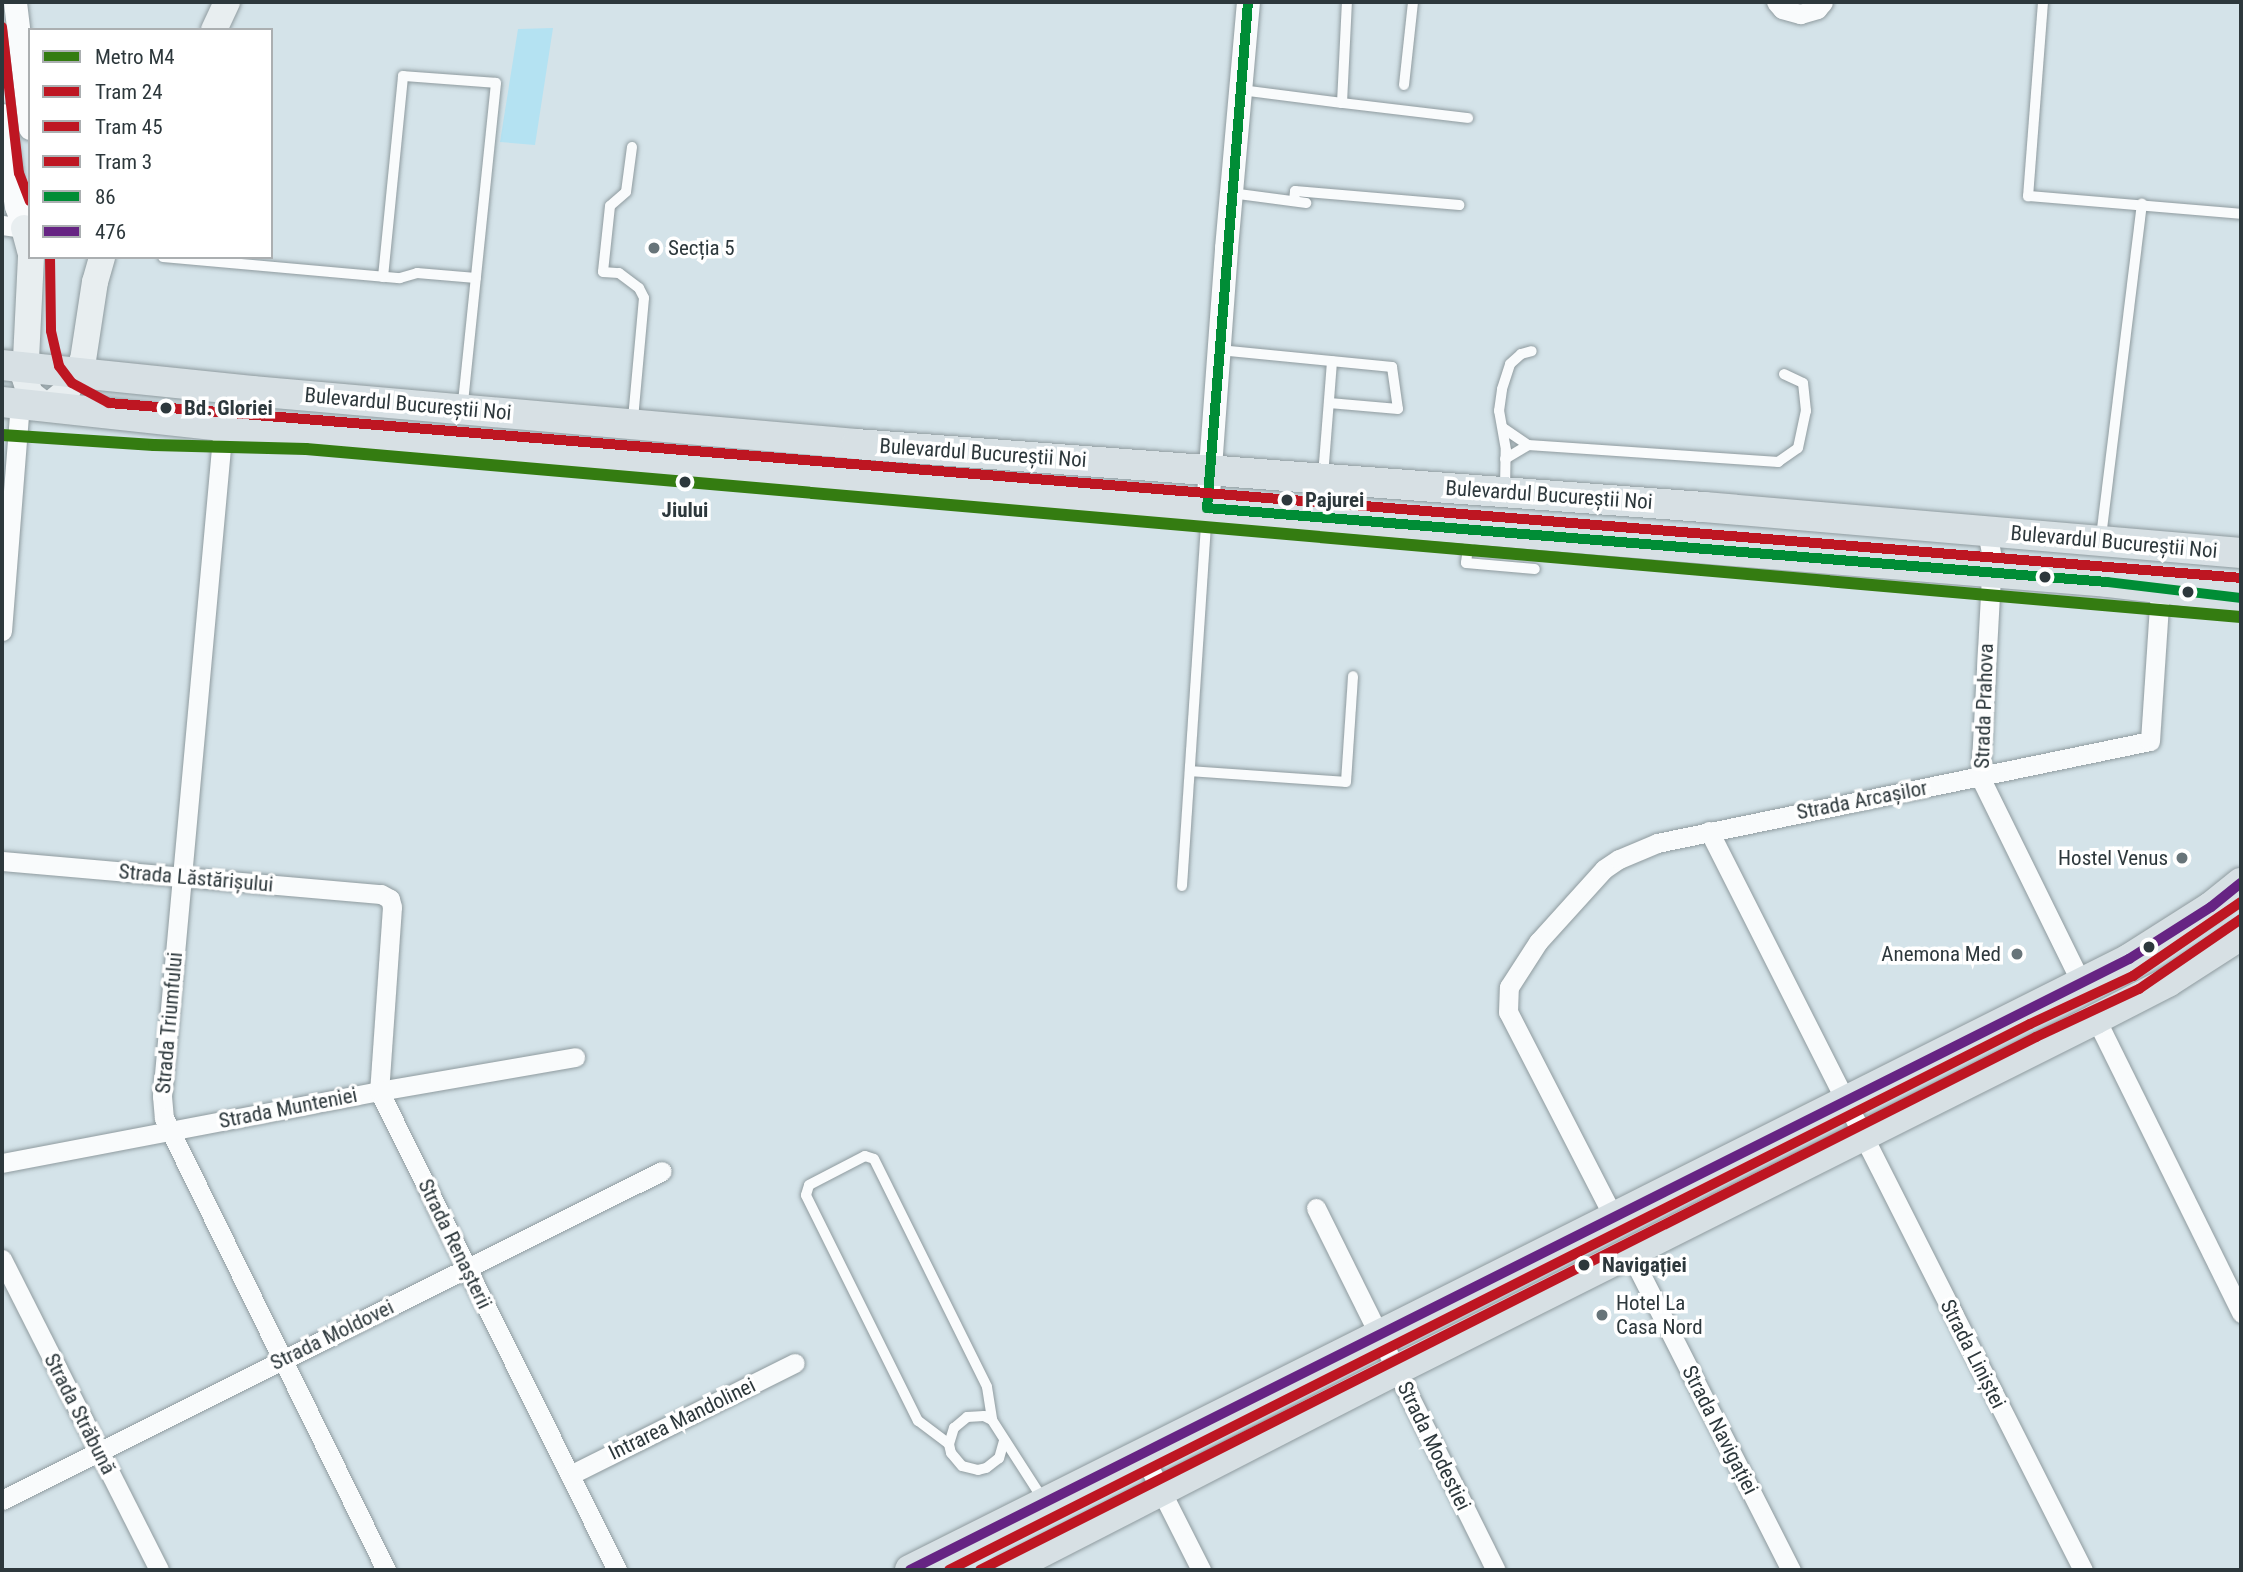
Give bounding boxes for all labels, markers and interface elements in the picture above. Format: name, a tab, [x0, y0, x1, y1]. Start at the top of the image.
legend	[28, 28, 273, 259]
text: Metro M4	[95, 45, 175, 69]
text: Tram 24	[95, 80, 163, 104]
text: Tram 45	[95, 115, 163, 139]
text: Tram 3	[95, 150, 152, 174]
text: 86	[95, 185, 116, 209]
text: 476	[95, 220, 126, 244]
place label: Secția 5	[668, 235, 735, 261]
marker: Secția 5	[646, 240, 662, 256]
street label: Bulevardul Bucureștii Noi	[304, 382, 512, 426]
place label: Bd. Gloriei	[184, 395, 273, 421]
marker: Bd. Gloriei	[154, 396, 178, 420]
street label: Bulevardul Bucureștii Noi	[879, 433, 1087, 473]
marker: Jiului	[673, 470, 697, 494]
street label: Bulevardul Bucureștii Noi	[1445, 475, 1653, 515]
place label: Pajurei	[1305, 487, 1364, 513]
marker: Pajurei	[1275, 488, 1299, 512]
place label: Jiului	[662, 497, 708, 523]
street label: Bulevardul Bucureștii Noi	[2010, 520, 2218, 564]
unlabelled marker	[2038, 570, 2052, 584]
unlabelled marker	[2181, 585, 2195, 599]
street label: Strada Prahova	[1969, 643, 1999, 769]
street label: Strada Arcașilor	[1794, 775, 1930, 825]
place label: Hostel Venus	[2058, 845, 2168, 871]
marker: Hostel Venus	[2174, 850, 2190, 866]
street label: Strada Lăstărișului	[118, 859, 274, 897]
unlabelled marker	[2142, 940, 2156, 954]
place label: Anemona Med	[1881, 941, 2001, 967]
marker: Anemona Med	[2007, 944, 2027, 964]
street label: Strada Triumfului	[150, 951, 188, 1095]
street label: Strada Munteniei	[217, 1082, 359, 1134]
street label: Strada Renașterii	[413, 1175, 497, 1313]
place label: Navigației	[1602, 1252, 1687, 1278]
marker: Navigației	[1572, 1253, 1596, 1277]
place label: Hotel La Casa Nord	[1616, 1290, 1703, 1340]
street label: Strada Moldovei	[266, 1294, 398, 1376]
street label: Strada Liniștei	[1935, 1295, 2011, 1413]
marker: Hotel La Casa Nord	[1594, 1307, 1610, 1323]
street label: Strada Străbună	[39, 1349, 121, 1479]
street label: Strada Navigației	[1677, 1361, 1763, 1499]
street label: Intrarea Mandolinei	[605, 1373, 759, 1465]
street label: Strada Modestiei	[1392, 1377, 1476, 1515]

